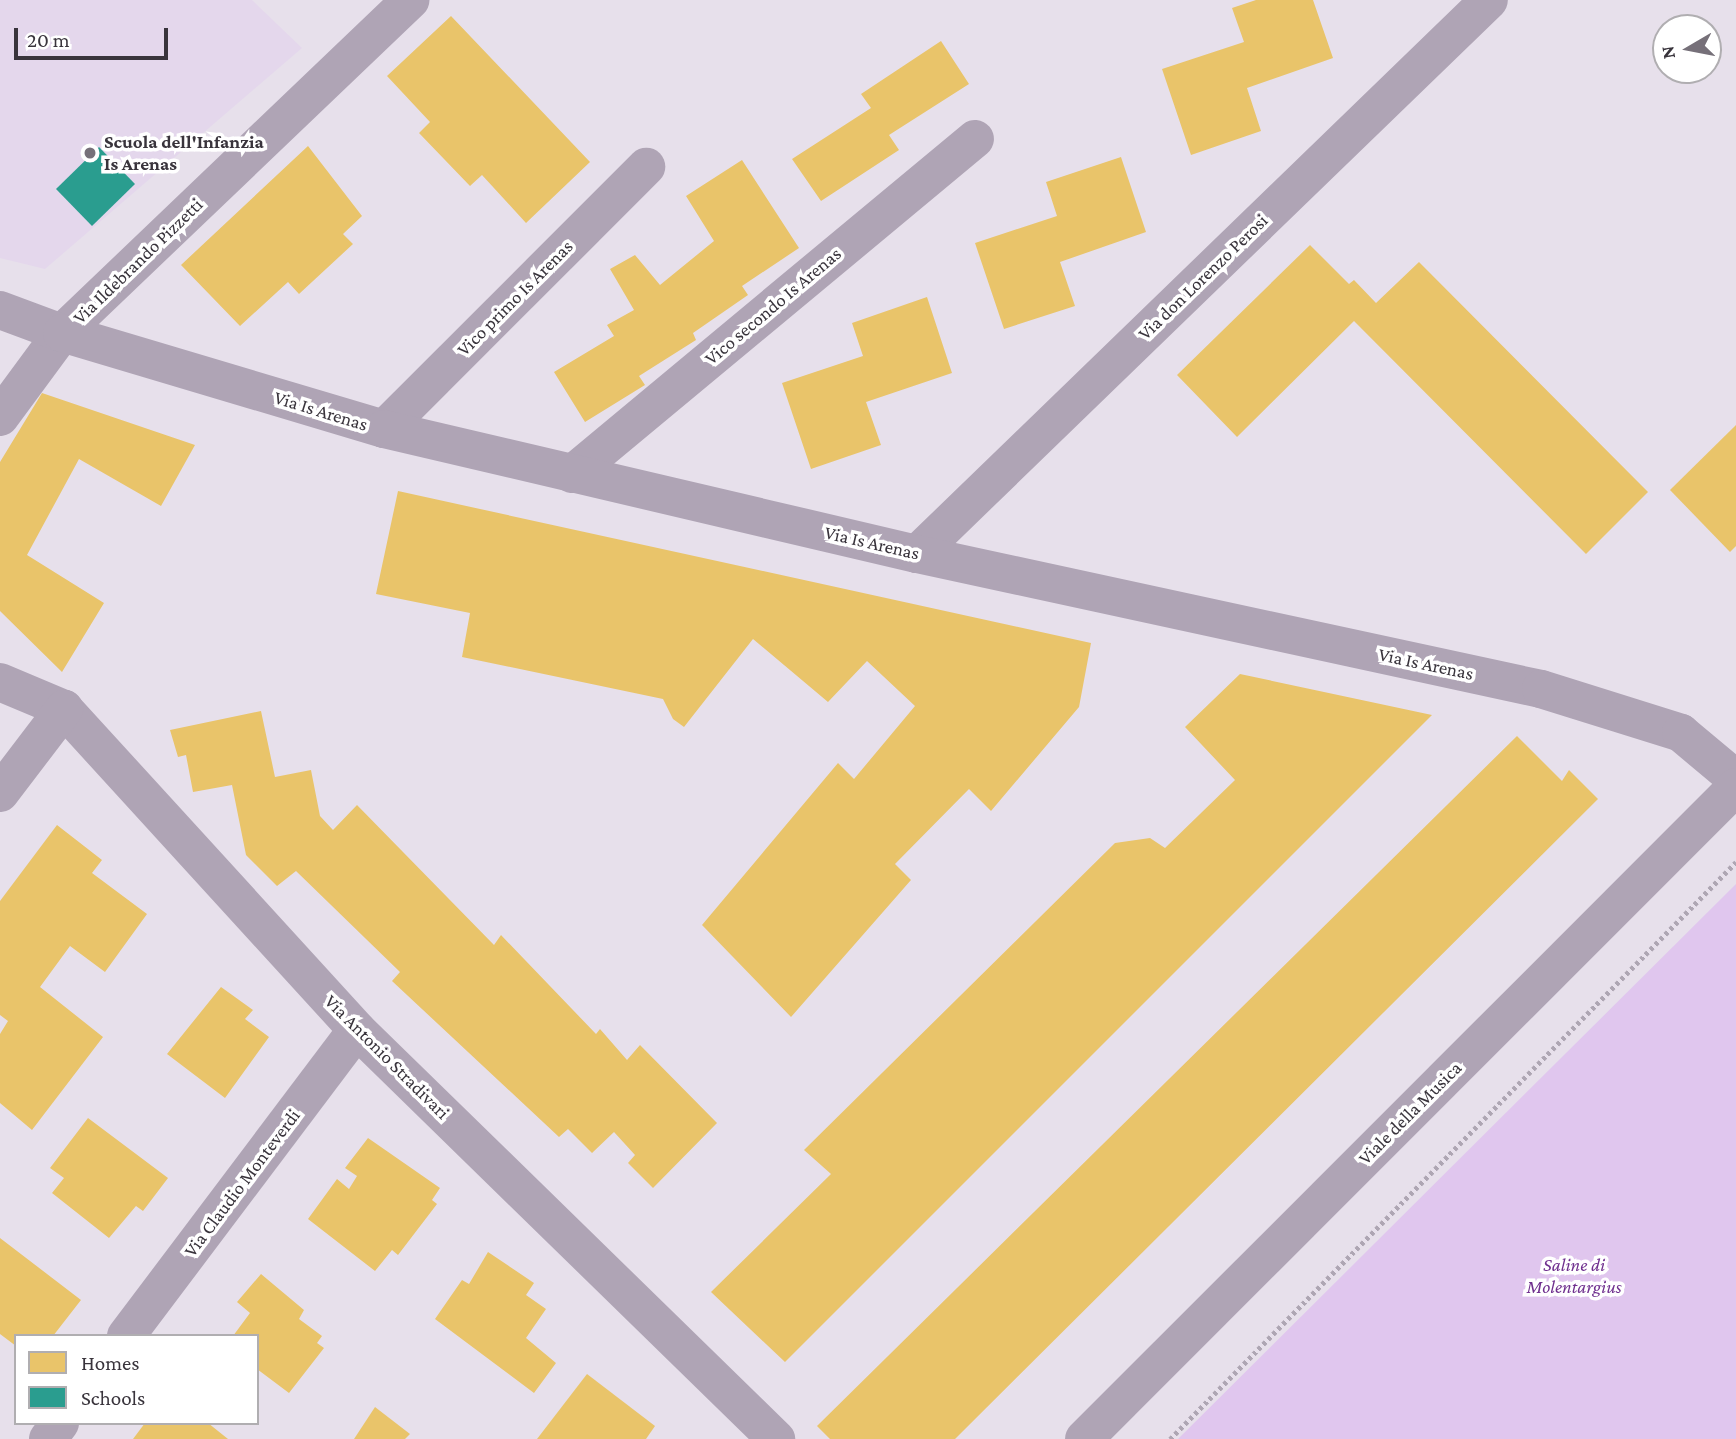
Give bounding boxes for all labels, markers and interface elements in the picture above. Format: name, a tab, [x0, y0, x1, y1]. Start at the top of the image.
scale bar	[18, 14, 172, 58]
north arrow	[1652, 14, 1722, 84]
text: 20 m	[27, 28, 70, 52]
text: N	[1656, 44, 1679, 61]
place label: Scuola dell'Infanzia Is Arenas	[104, 131, 264, 175]
marker: Scuola dell'Infanzia Is Arenas	[82, 145, 98, 161]
street label: Via Ildebrando Pizzetti	[68, 193, 208, 329]
street label: Via don Lorenzo Perosi	[1133, 209, 1273, 345]
street label: Vico primo Is Arenas	[452, 235, 578, 361]
street label: Vico secondo Is Arenas	[700, 242, 846, 370]
street label: Via Is Arenas	[271, 386, 371, 436]
street label: Via Is Arenas	[822, 521, 922, 565]
street label: Via Is Arenas	[1376, 643, 1476, 685]
street label: Via Antonio Stradivari	[320, 990, 454, 1124]
street label: Viale della Musica	[1354, 1057, 1466, 1169]
street label: Via Claudio Monteverdi	[179, 1105, 305, 1261]
park label: Saline di Molentargius	[1526, 1254, 1622, 1298]
legend	[14, 1334, 259, 1425]
text: Homes	[81, 1351, 140, 1375]
text: Schools	[81, 1386, 145, 1410]

